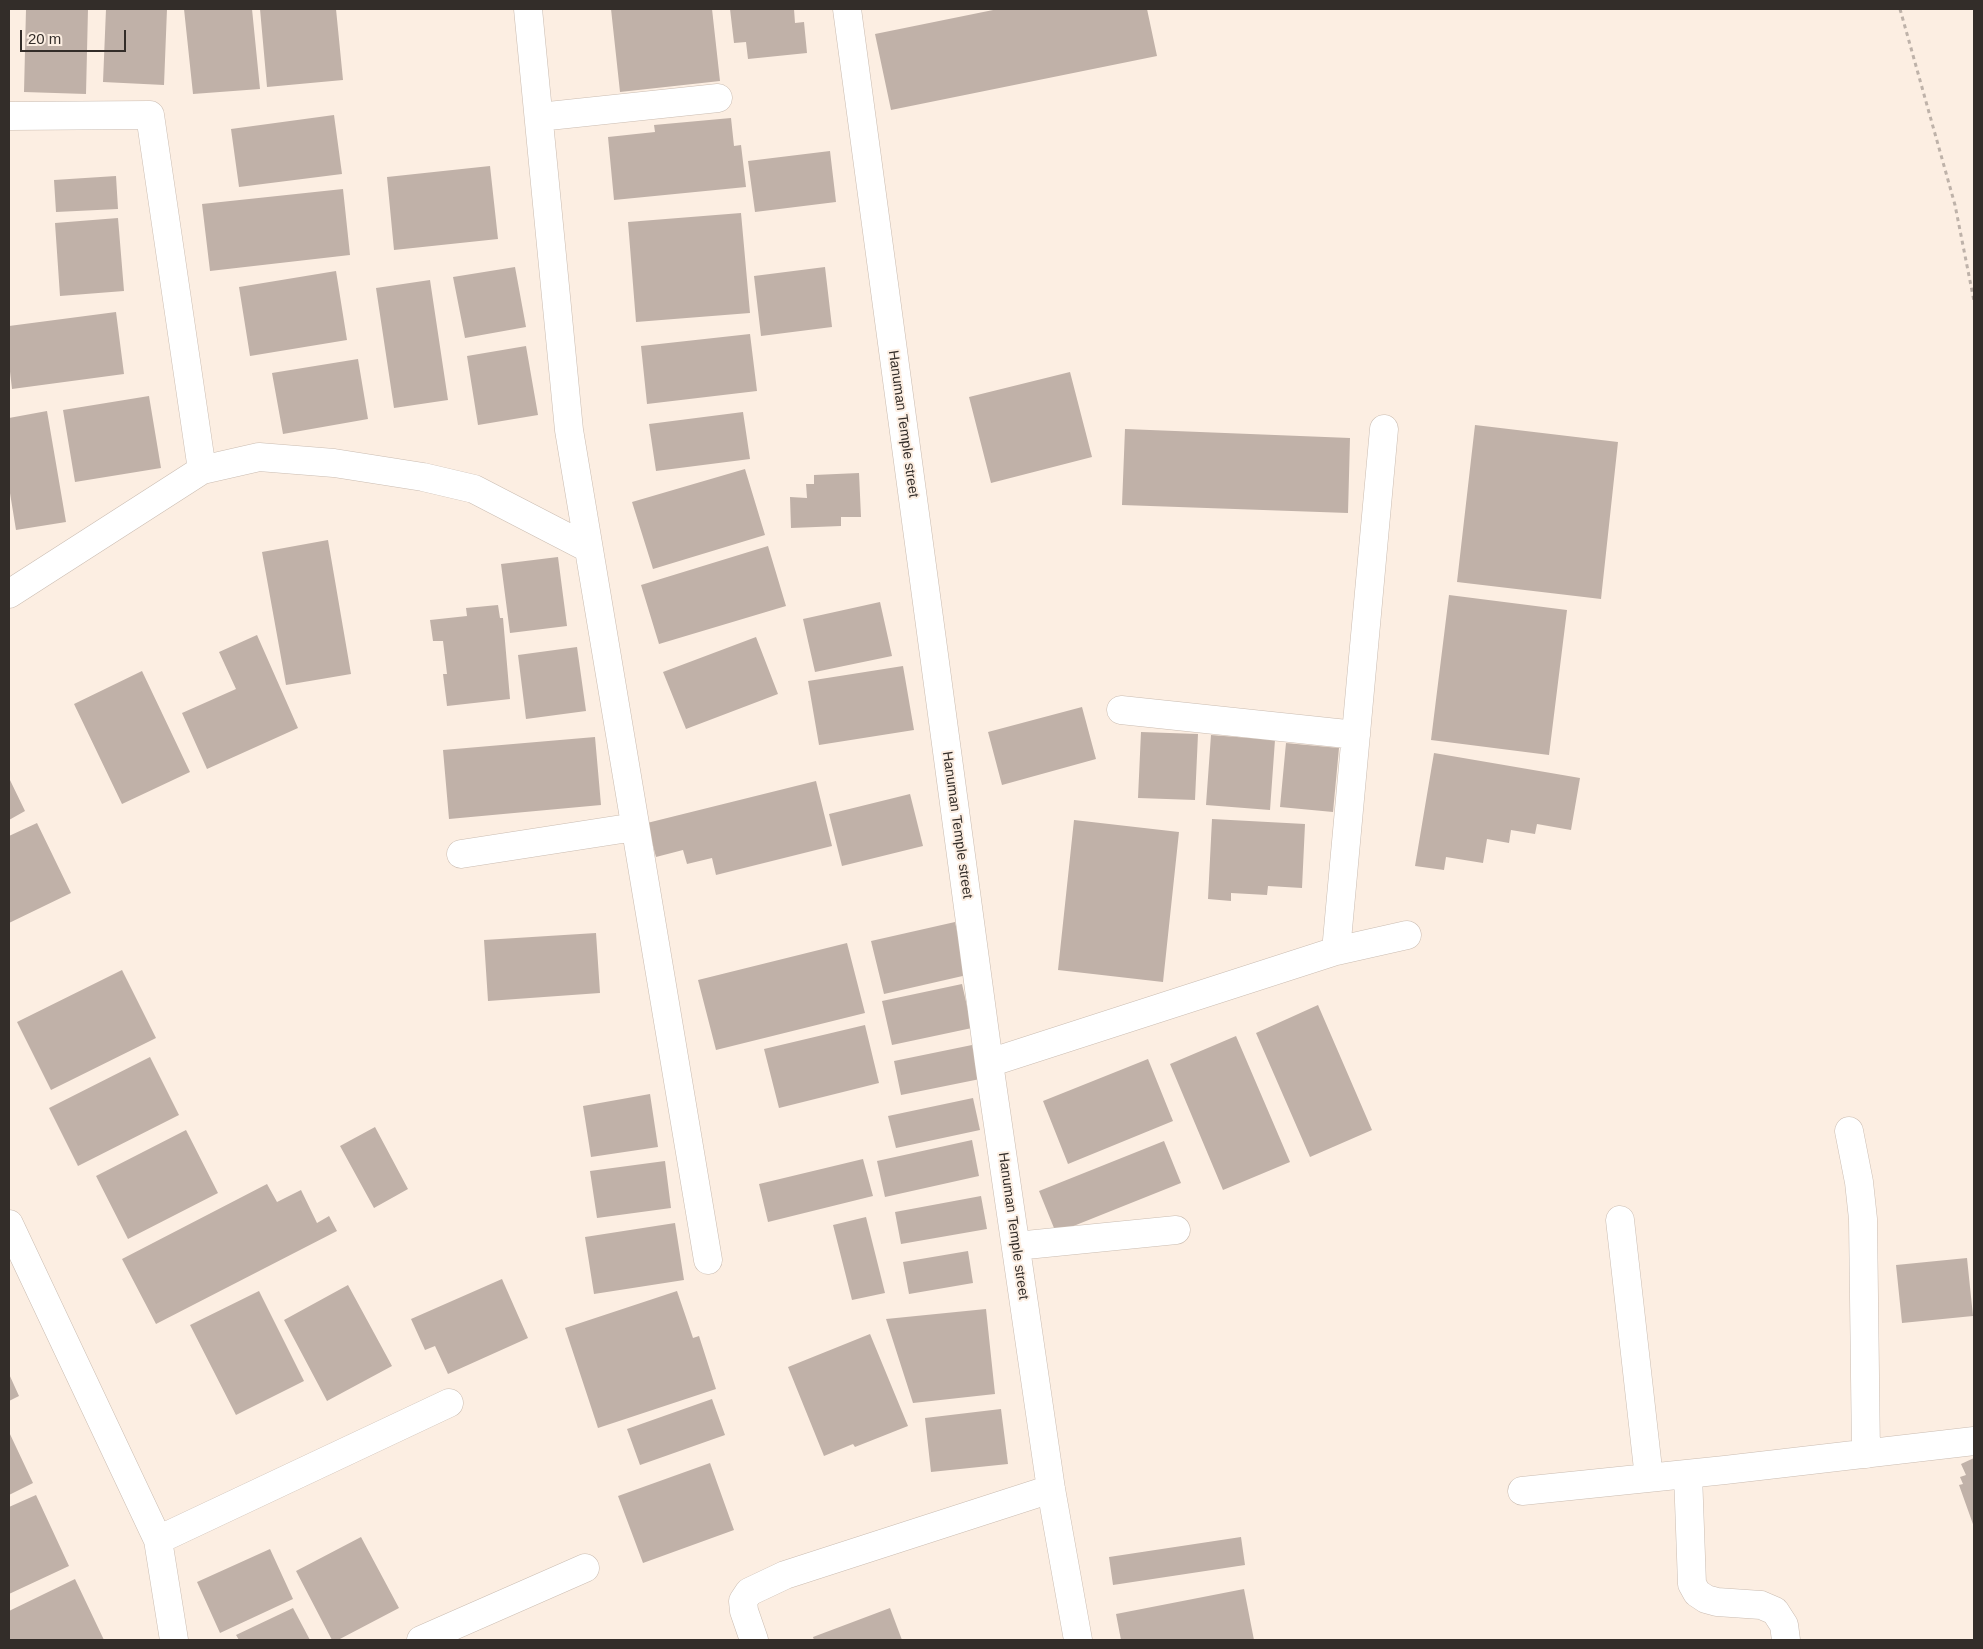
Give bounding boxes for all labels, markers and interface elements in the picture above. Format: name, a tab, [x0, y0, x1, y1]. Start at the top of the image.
scale bar	[22, 20, 129, 52]
text: 20 m	[28, 30, 61, 47]
street label: Hanuman Temple street	[884, 349, 922, 499]
street label: Hanuman Temple street	[938, 750, 976, 900]
street label: Hanuman Temple street	[994, 1151, 1032, 1301]

